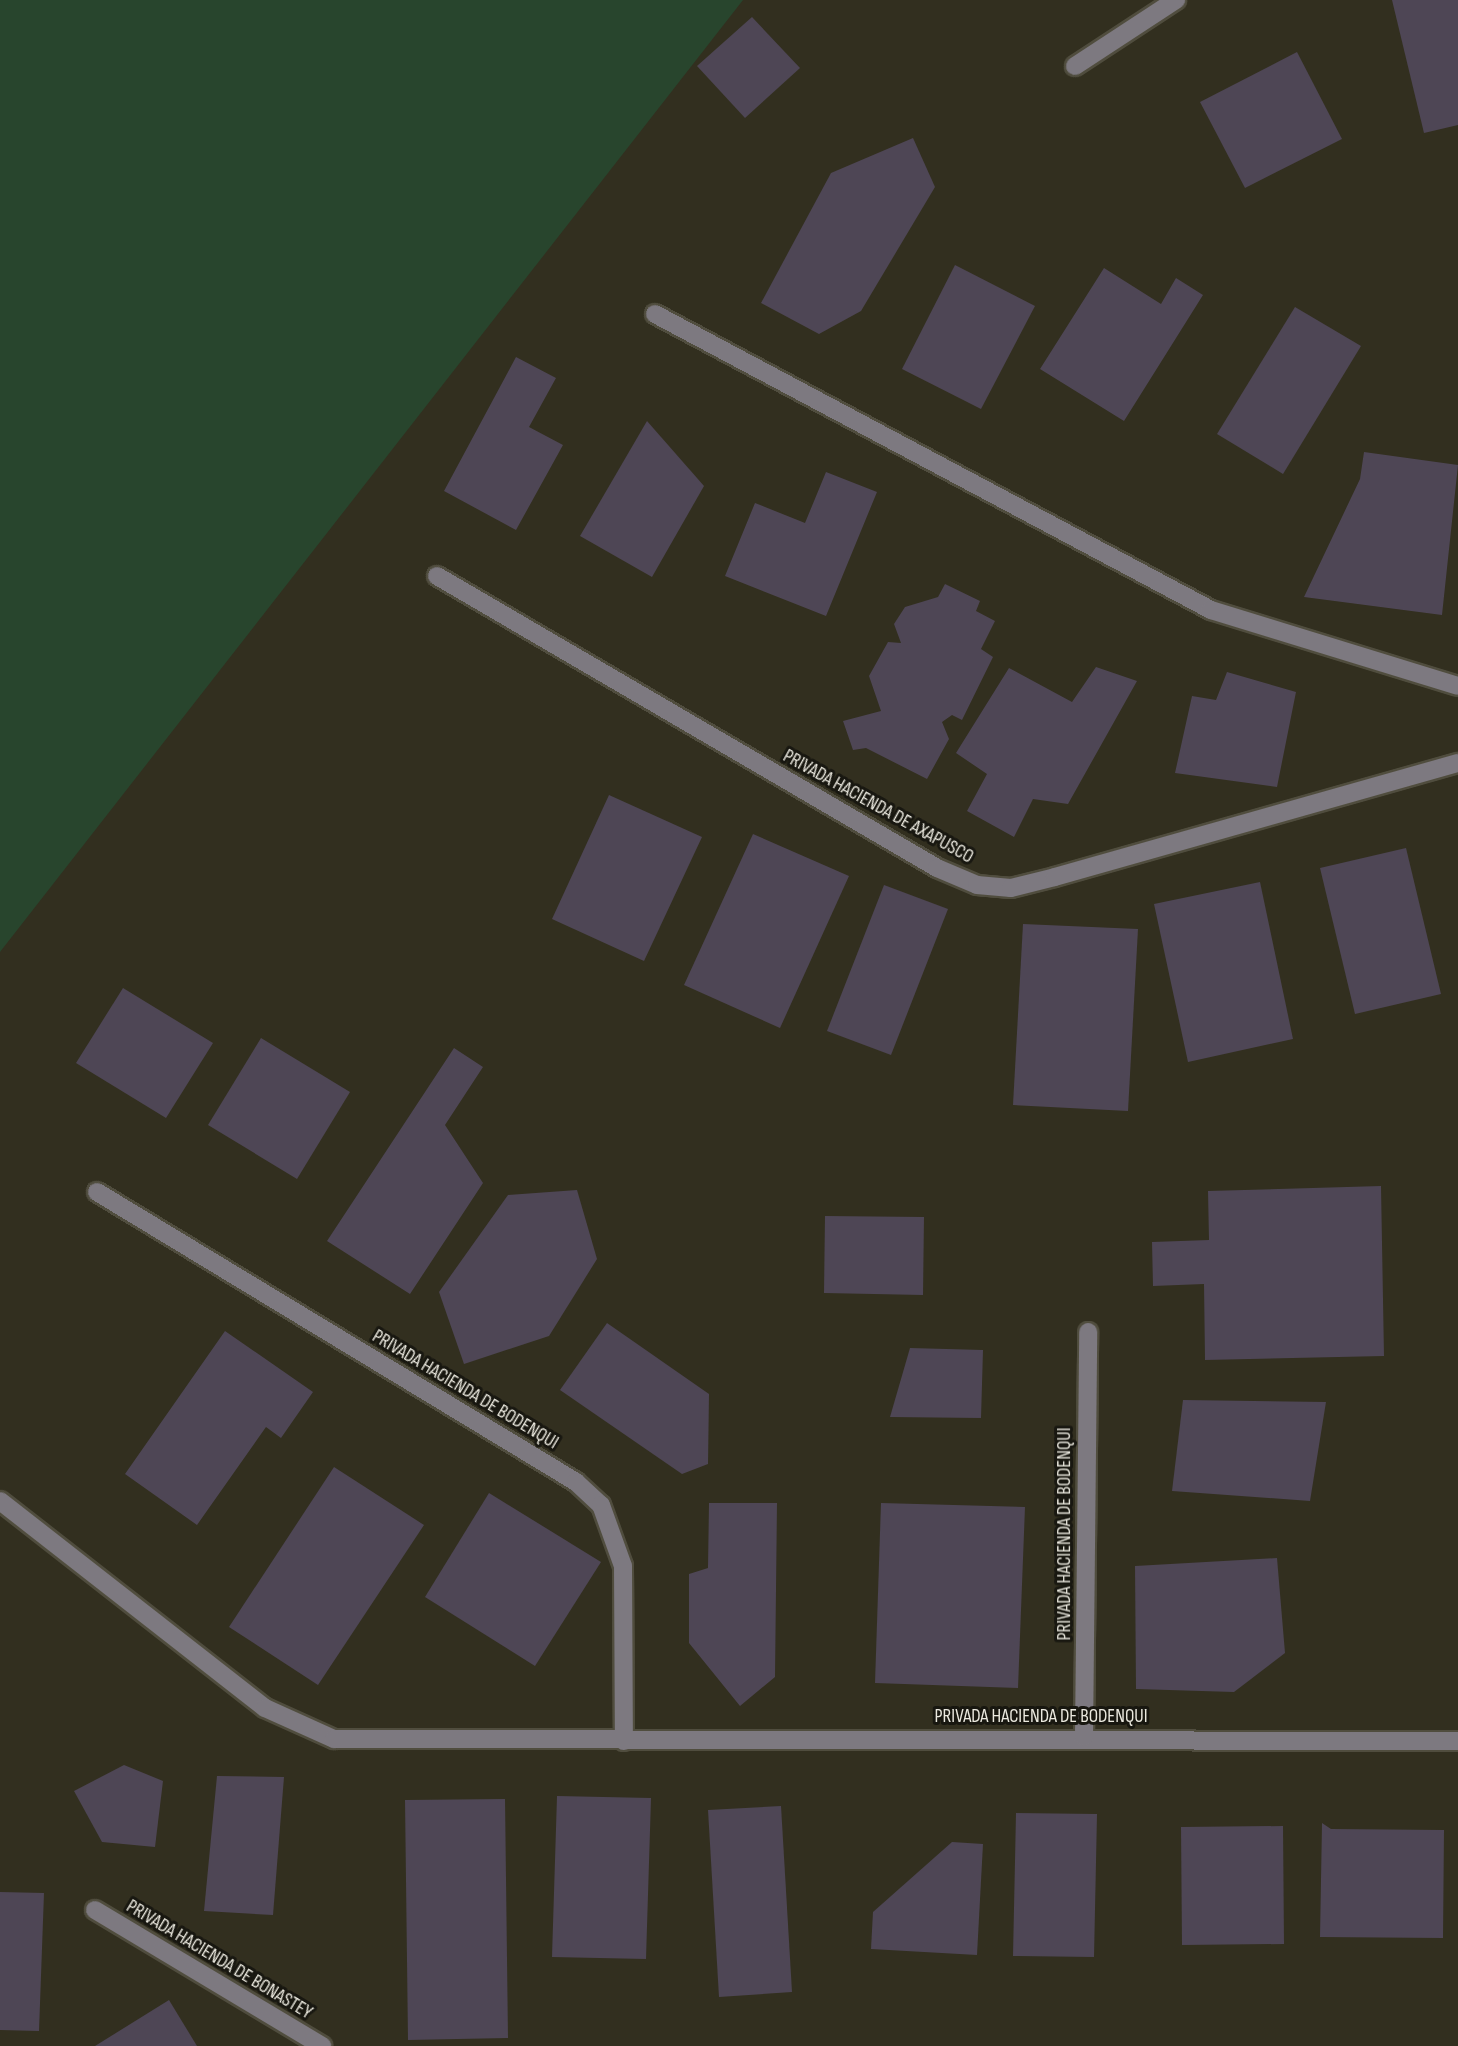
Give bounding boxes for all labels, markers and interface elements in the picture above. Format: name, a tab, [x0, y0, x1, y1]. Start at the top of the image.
street label: PRIVADA HACIENDA DE AXAPUSCO	[779, 745, 977, 869]
street label: PRIVADA HACIENDA DE BODENQUI	[368, 1325, 562, 1455]
street label: PRIVADA HACIENDA DE BODENQUI	[1054, 1428, 1076, 1640]
street label: PRIVADA HACIENDA DE BODENQUI	[935, 1706, 1147, 1728]
street label: PRIVADA HACIENDA DE BONASTEY	[122, 1895, 316, 2025]

